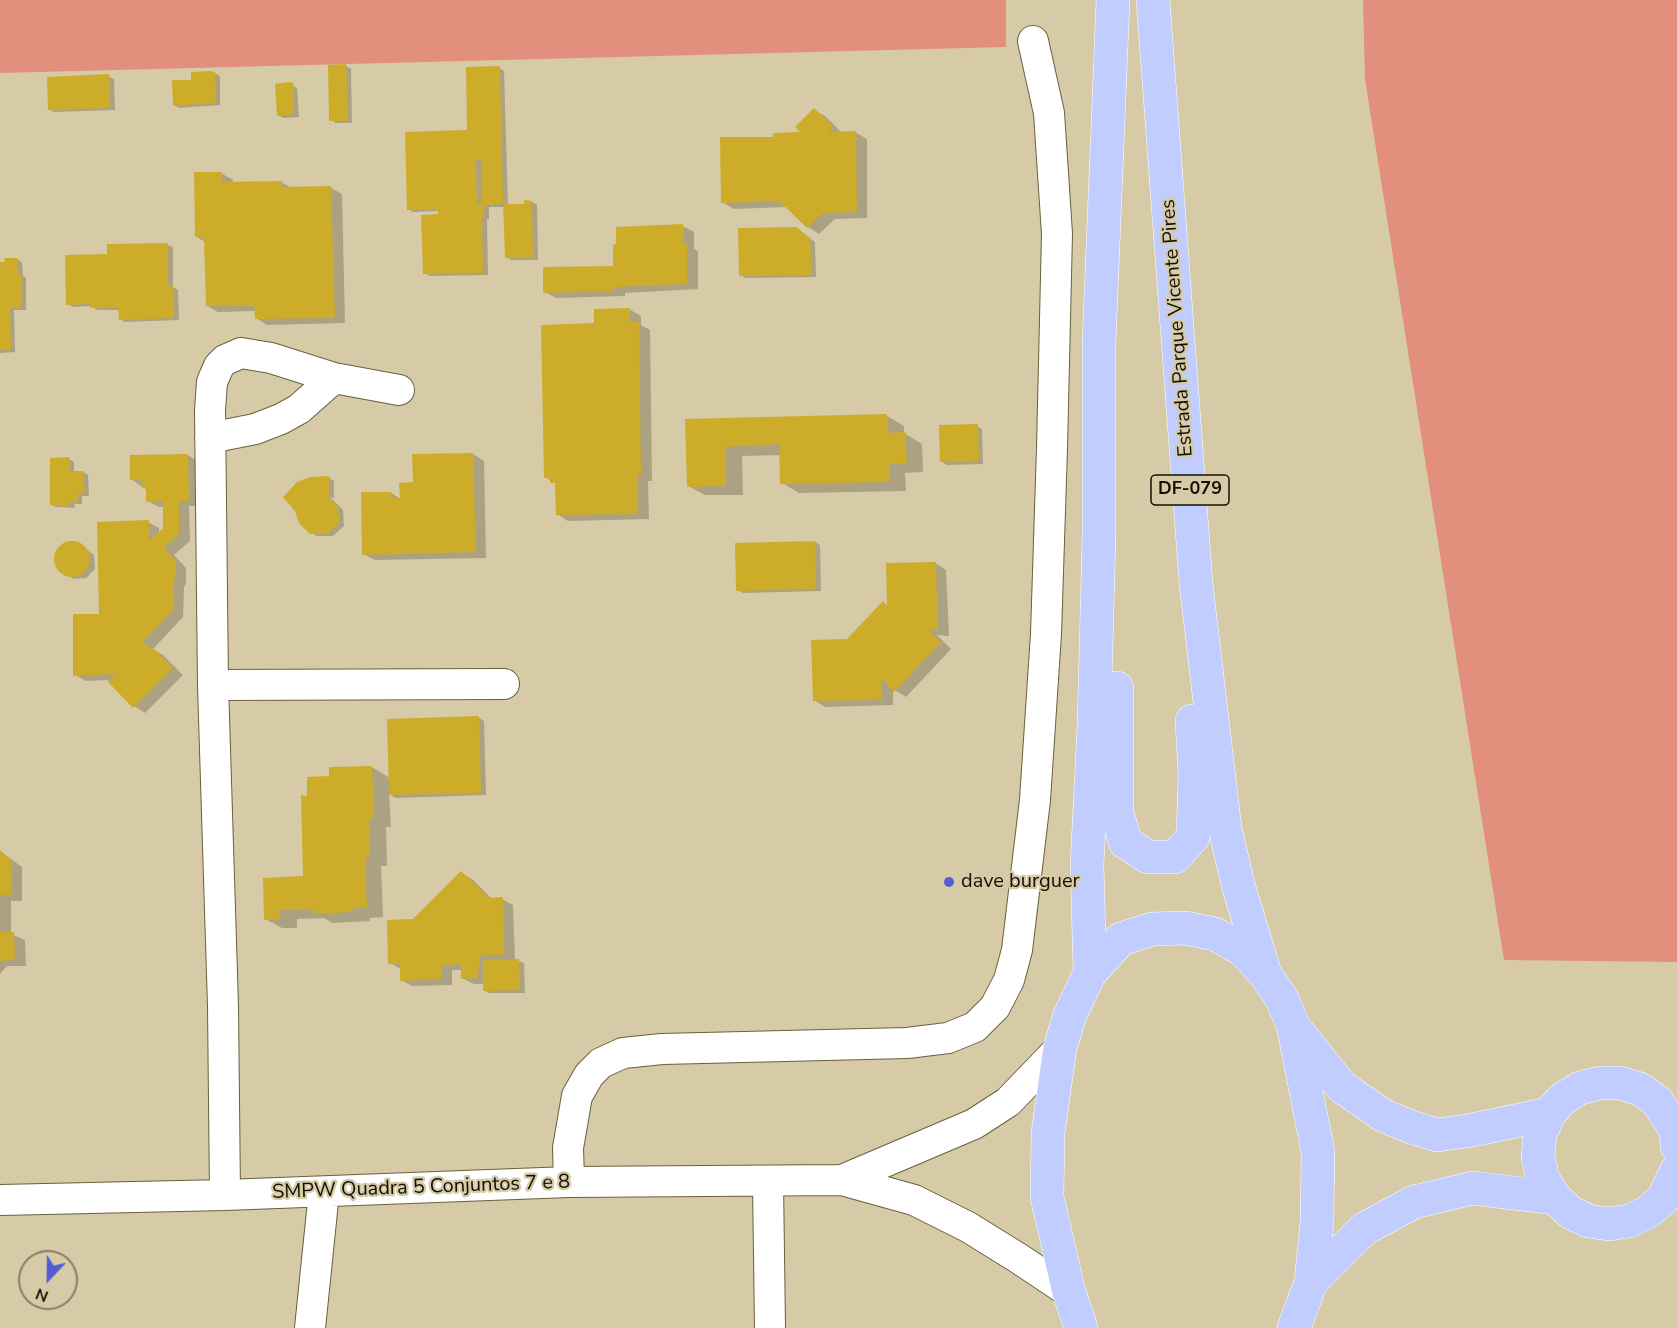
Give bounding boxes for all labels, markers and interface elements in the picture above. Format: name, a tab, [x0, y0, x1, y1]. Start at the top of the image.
street label: Estrada Parque Vicente Pires	[1157, 198, 1199, 458]
road number: DF-079	[1151, 475, 1229, 505]
place label: dave burguer	[961, 870, 1080, 894]
marker: dave burguer	[942, 875, 956, 889]
street label: SMPW Quadra 5 Conjuntos 7 e 8	[272, 1171, 570, 1205]
north arrow	[18, 1250, 78, 1310]
text: N	[32, 1282, 52, 1307]

